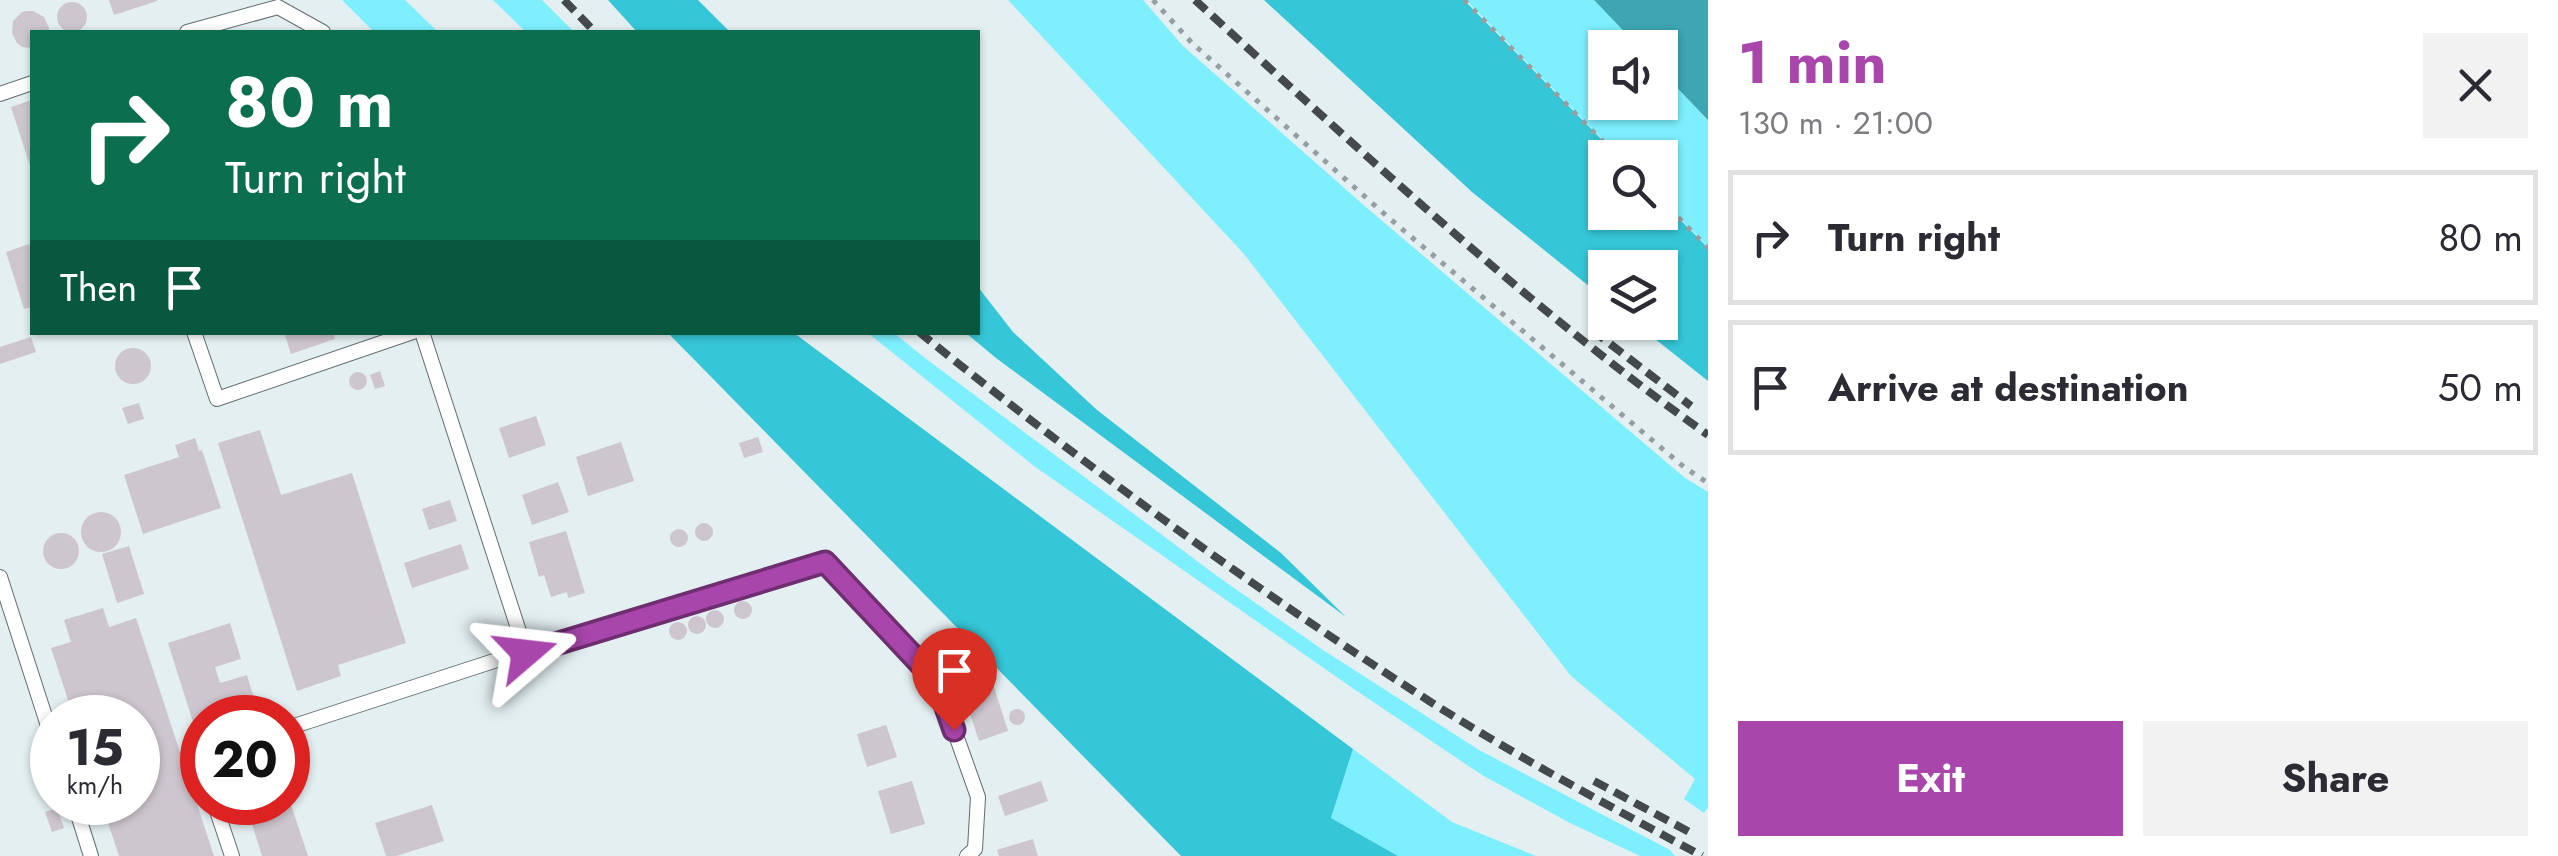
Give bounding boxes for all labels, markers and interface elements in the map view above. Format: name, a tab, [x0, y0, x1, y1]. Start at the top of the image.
text: 1 min	[1738, 19, 1887, 106]
map controls	[1588, 30, 1678, 340]
button: sound	[1588, 30, 1678, 120]
button: close	[2423, 33, 2528, 138]
text: 80 m	[225, 52, 394, 153]
icon: right	[60, 70, 190, 200]
text: 130 m · 21:00	[1738, 100, 1933, 146]
button: search	[1588, 140, 1678, 230]
text: Turn right	[225, 145, 406, 210]
icon: right	[1743, 210, 1798, 265]
text: Turn right	[1828, 210, 2000, 265]
text: 80 m	[2438, 210, 2523, 265]
button: layers	[1588, 250, 1678, 340]
text: Then	[60, 260, 137, 315]
icon: arrive	[157, 260, 212, 315]
icon: arrive	[1743, 360, 1798, 415]
text: Arrive at destination	[1828, 360, 2189, 415]
text: 50 m	[2438, 360, 2523, 415]
position arrow	[474, 601, 578, 705]
pin	[912, 628, 997, 731]
icon: arrive	[927, 643, 982, 698]
speed limit sign: 20	[180, 695, 310, 825]
text: 15	[66, 711, 124, 784]
button: Exit	[1738, 721, 2123, 836]
button: Share	[2143, 721, 2528, 836]
text: km/h	[67, 767, 123, 803]

